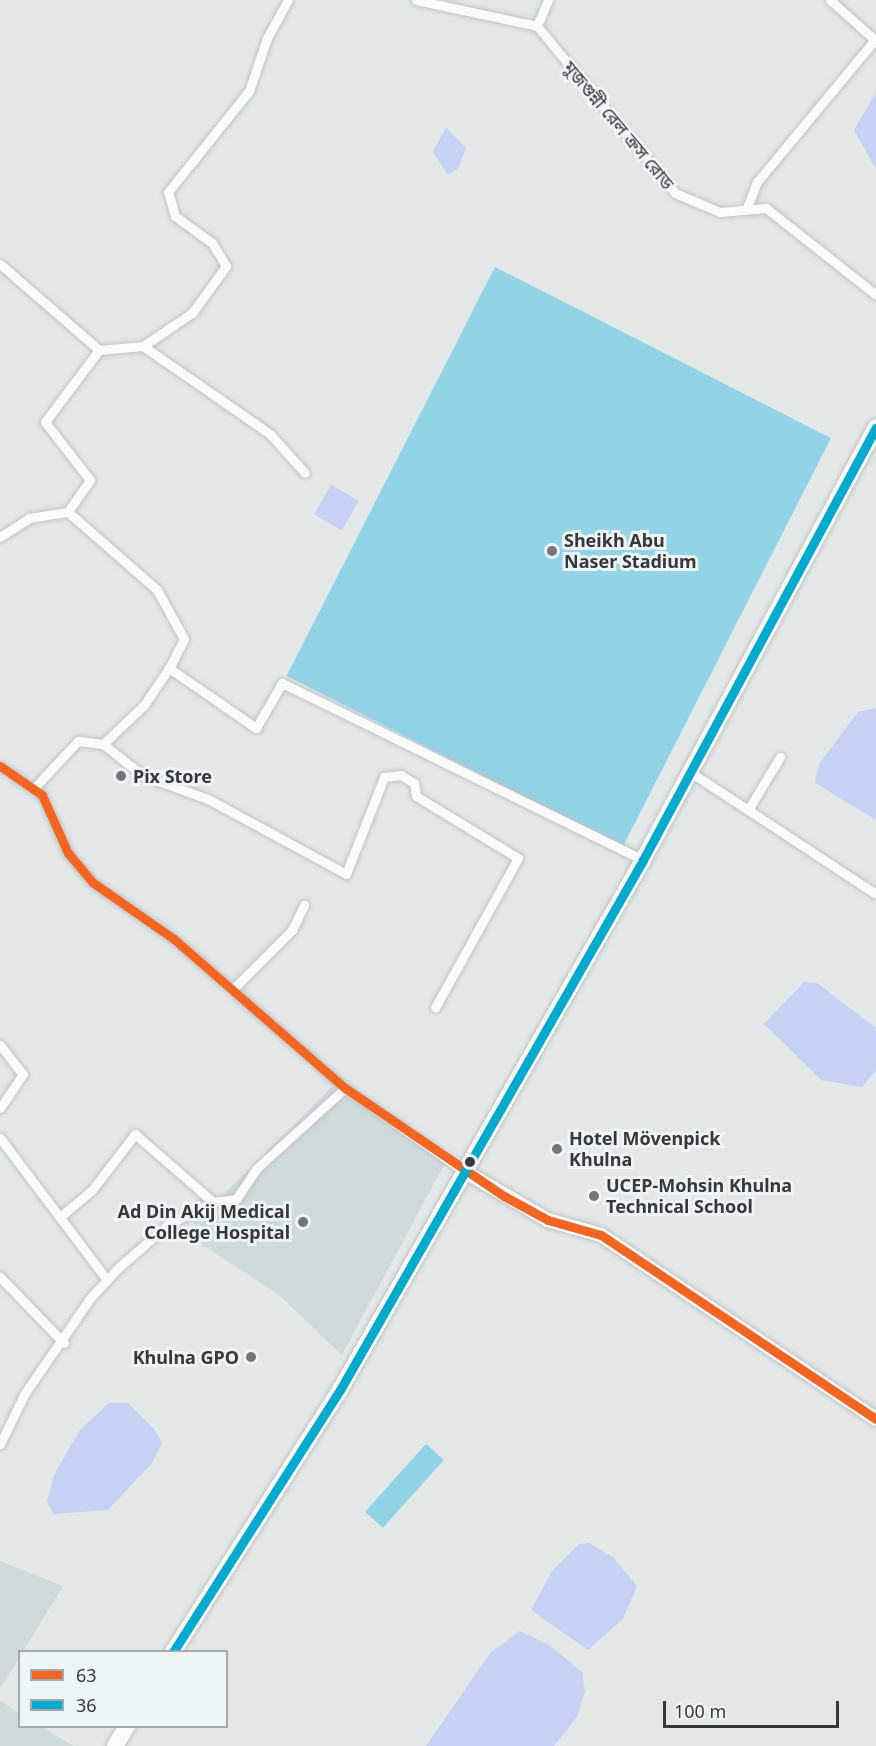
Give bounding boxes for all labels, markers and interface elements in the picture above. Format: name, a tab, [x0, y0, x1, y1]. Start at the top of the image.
street label: মুজগুন্নী রেল ক্রস রোড	[559, 56, 679, 194]
place label: Sheikh Abu Naser Stadium	[564, 530, 696, 572]
marker: Sheikh Abu Naser Stadium	[545, 544, 559, 558]
place label: Pix Store	[133, 765, 212, 787]
marker: Pix Store	[114, 769, 128, 783]
place label: Hotel Mövenpick Khulna	[569, 1128, 720, 1170]
marker: Hotel Mövenpick Khulna	[550, 1142, 564, 1156]
unlabelled marker	[464, 1156, 476, 1168]
place label: UCEP-Mohsin Khulna Technical School	[606, 1175, 792, 1218]
marker: UCEP-Mohsin Khulna Technical School	[587, 1189, 601, 1203]
place label: Ad Din Akij Medical College Hospital	[118, 1201, 290, 1244]
marker: Ad Din Akij Medical College Hospital	[294, 1213, 312, 1231]
place label: Khulna GPO	[133, 1346, 239, 1368]
marker: Khulna GPO	[244, 1350, 258, 1364]
legend	[18, 1650, 228, 1728]
text: 63	[76, 1663, 97, 1687]
scale bar	[666, 1689, 842, 1727]
text: 36	[76, 1693, 97, 1717]
text: 100 m	[674, 1699, 726, 1723]

